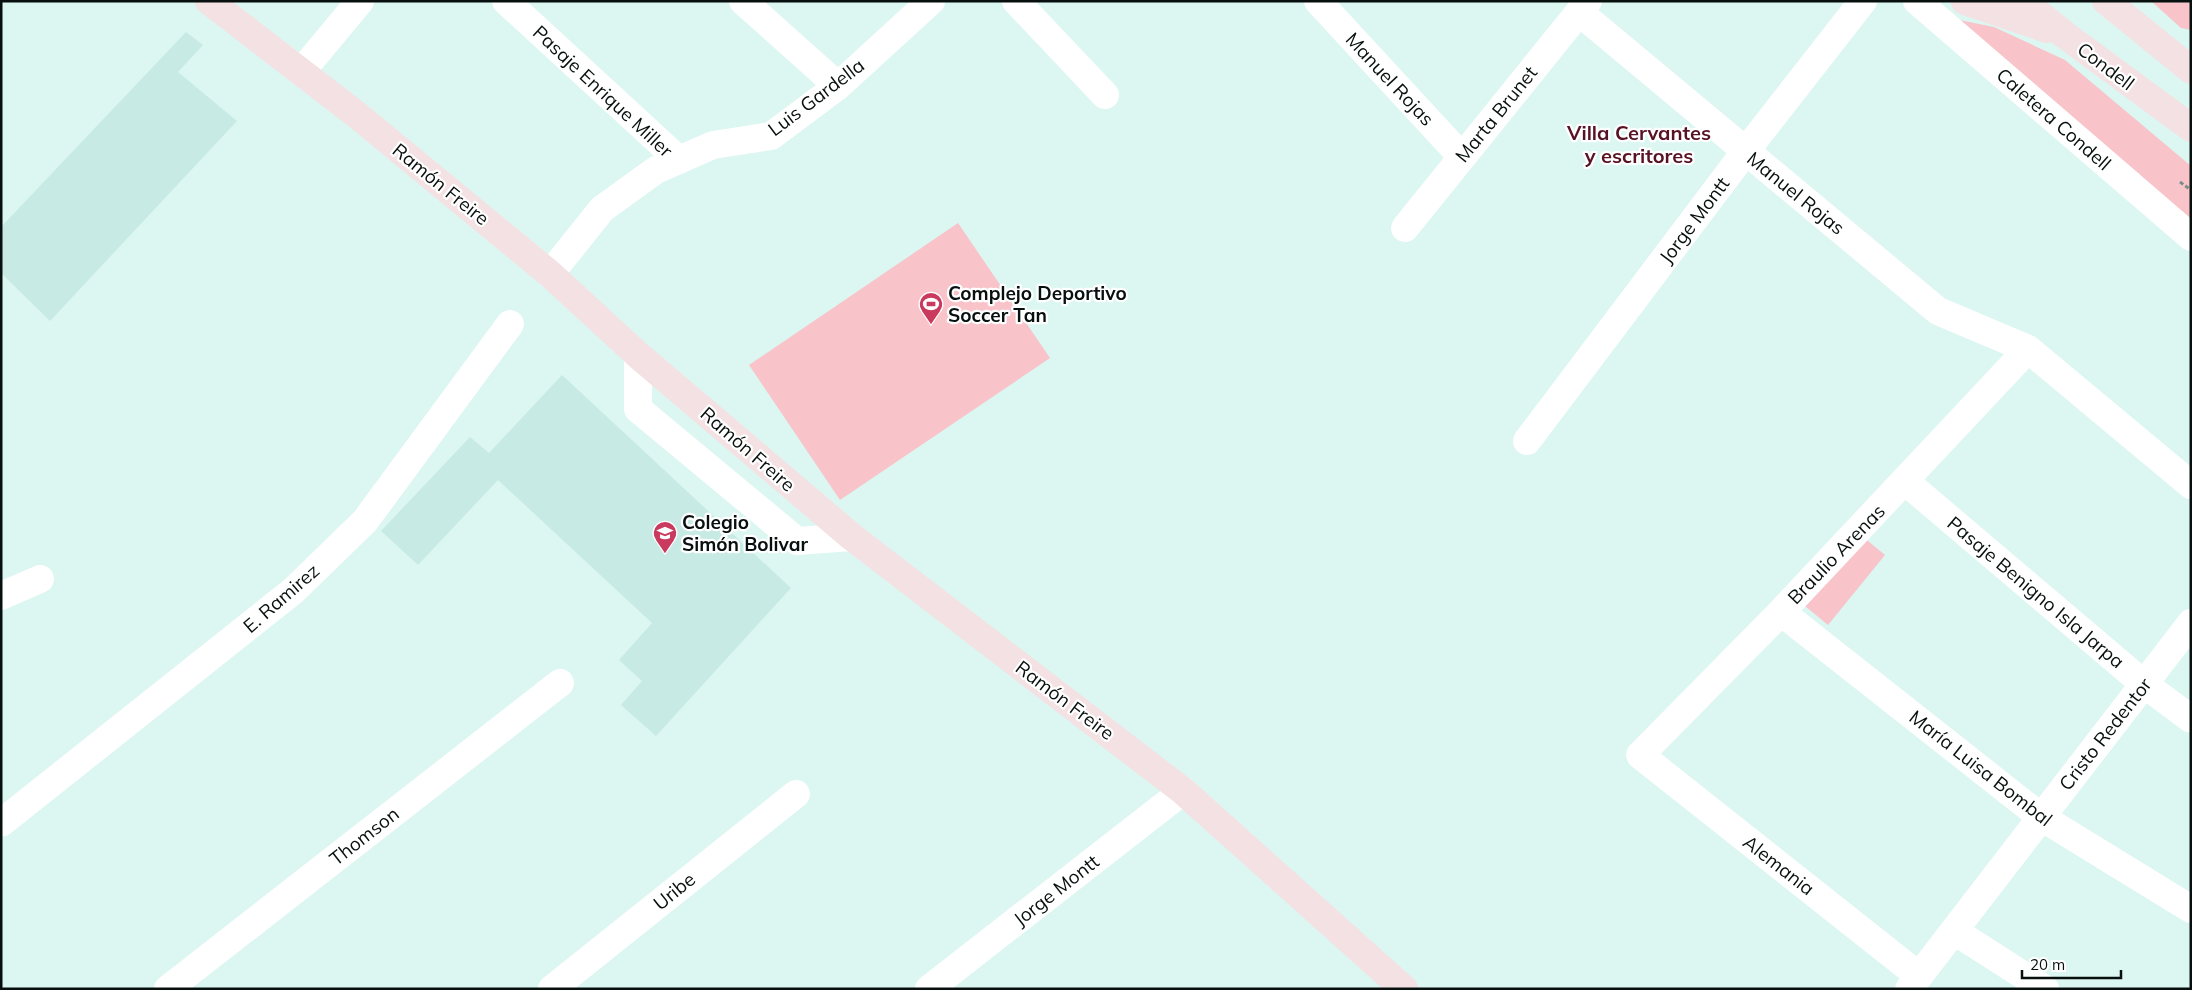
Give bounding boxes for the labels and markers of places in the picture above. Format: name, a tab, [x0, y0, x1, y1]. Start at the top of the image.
place label: Complejo Deportivo Soccer Tan	[948, 281, 1127, 327]
sports icon: Complejo Deportivo Soccer Tan	[918, 291, 944, 325]
place label: Colegio Simón Bolivar	[682, 510, 808, 556]
school or university icon: Colegio Simón Bolivar	[652, 520, 678, 554]

